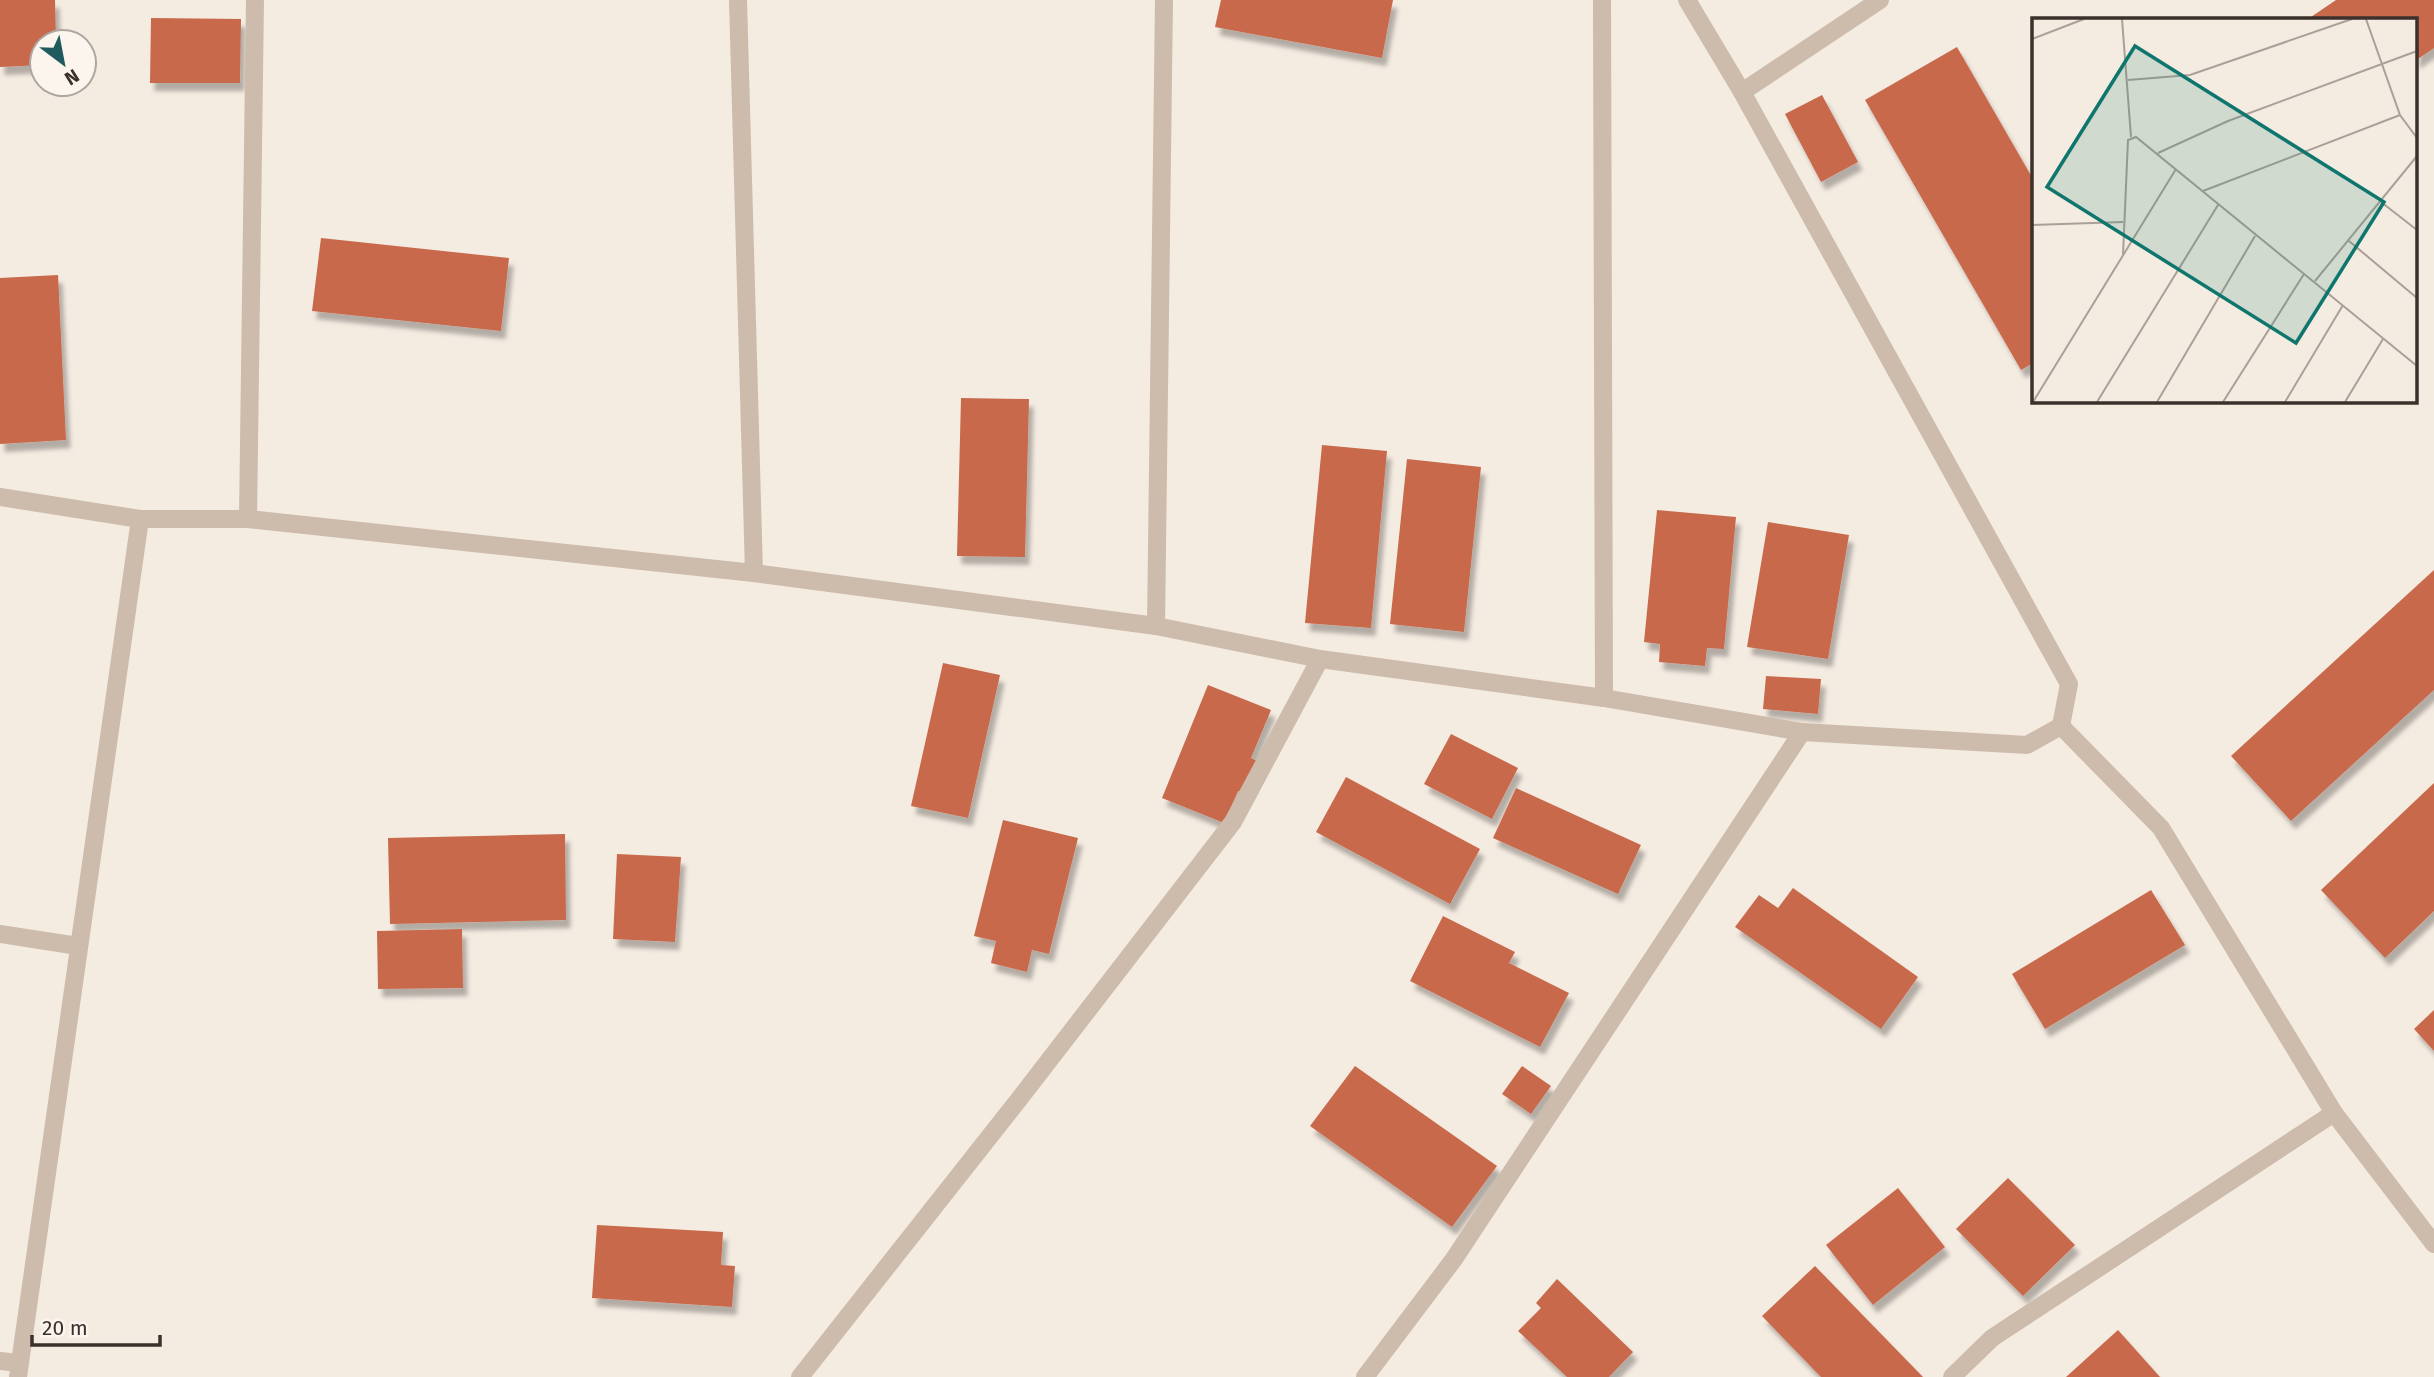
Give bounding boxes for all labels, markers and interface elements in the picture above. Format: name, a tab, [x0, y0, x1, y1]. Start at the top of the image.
inset map	[2032, 18, 2416, 402]
north arrow	[28, 28, 98, 98]
text: N	[60, 64, 83, 90]
scale bar	[32, 1304, 159, 1348]
text: 20 m	[42, 1315, 88, 1341]

